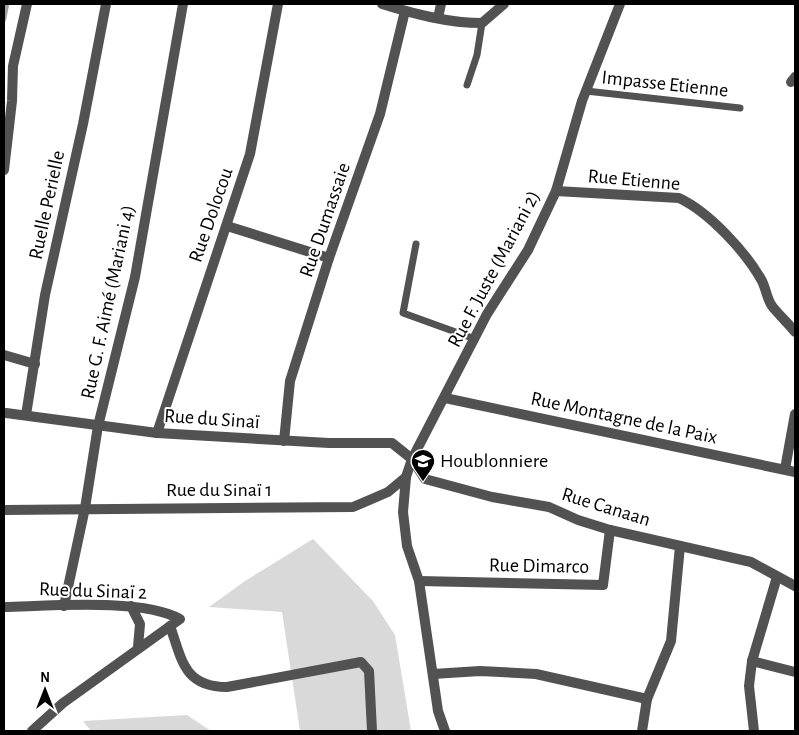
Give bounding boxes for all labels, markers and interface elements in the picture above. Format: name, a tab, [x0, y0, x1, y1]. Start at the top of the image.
street label: Impasse Etienne	[601, 67, 729, 101]
street label: Ruelle Perielle	[26, 149, 68, 261]
street label: Rue Dumassaie	[296, 160, 354, 280]
street label: Rue Dolocou	[185, 165, 237, 265]
street label: Rue Etienne	[587, 166, 681, 194]
street label: Rue F. Juste (Mariani 2)	[444, 187, 544, 351]
street label: Rue G. F. Aimé (Mariani 4)	[78, 203, 138, 401]
street label: Rue Montagne de la Paix	[529, 388, 719, 448]
street label: Rue du Sinaï	[163, 406, 261, 432]
school or university icon: Houblonniere	[410, 448, 436, 482]
place label: Houblonniere	[440, 451, 548, 471]
street label: Rue du Sinaï 1	[166, 480, 272, 500]
street label: Rue Canaan	[559, 484, 653, 530]
street label: Rue Dimarco	[489, 555, 589, 577]
street label: Rue du Sinaï 2	[39, 579, 147, 603]
north arrow	[20, 665, 70, 715]
text: N	[40, 671, 50, 685]

